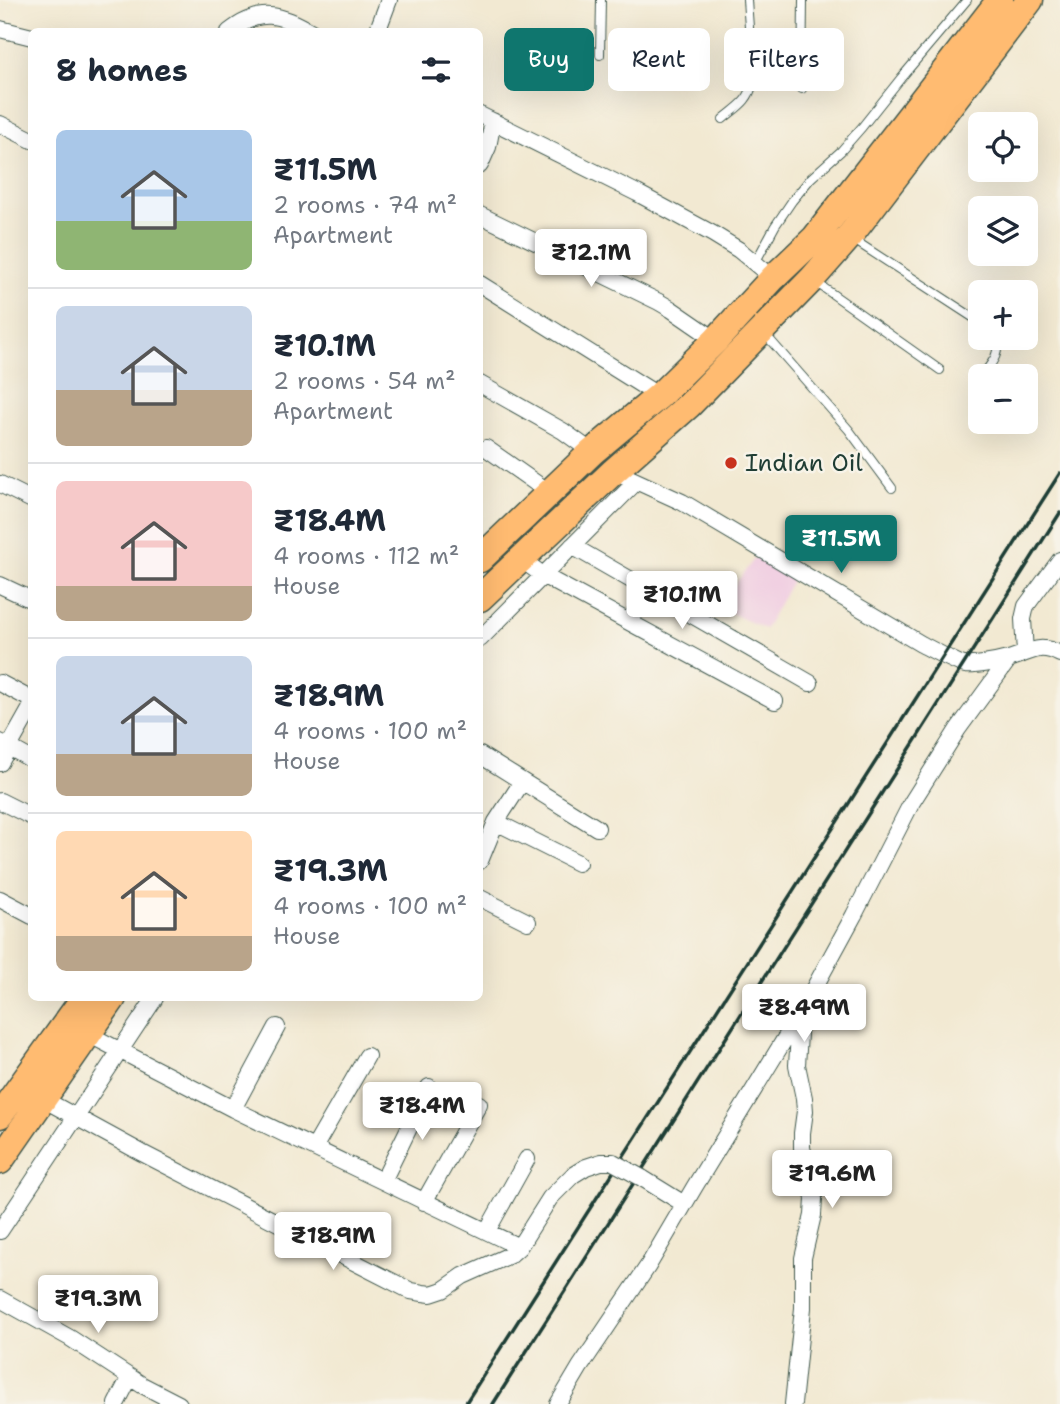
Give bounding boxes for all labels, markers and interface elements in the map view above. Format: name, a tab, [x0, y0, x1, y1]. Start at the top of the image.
chip: Buy	[504, 28, 594, 91]
chip: Rent	[608, 28, 710, 91]
chip: Filters	[724, 28, 844, 91]
text: 8 homes	[56, 50, 188, 91]
icon: filters	[417, 51, 455, 89]
map controls	[968, 112, 1038, 434]
button: locate	[968, 112, 1038, 182]
text: ₹11.5M	[273, 149, 377, 190]
icon: home	[112, 158, 196, 242]
text: 2 rooms · 74 m²	[273, 190, 457, 220]
button: layers	[968, 196, 1038, 266]
text: Apartment	[273, 220, 393, 250]
pin: ₹12.1M	[534, 230, 648, 289]
text: ₹12.1M	[551, 237, 631, 267]
button: +	[968, 280, 1038, 350]
text: ₹10.1M	[273, 325, 376, 366]
icon: home	[112, 334, 196, 418]
button: −	[968, 364, 1038, 434]
text: 2 rooms · 54 m²	[273, 366, 456, 396]
text: Apartment	[273, 396, 393, 426]
place label: Indian Oil	[745, 447, 863, 479]
marker: Indian Oil	[723, 455, 739, 471]
text: ₹18.4M	[273, 500, 386, 541]
icon: home	[112, 509, 196, 593]
pin: ₹11.5M	[784, 516, 898, 575]
text: ₹11.5M	[801, 523, 881, 553]
text: 4 rooms · 112 m²	[273, 541, 459, 571]
text: House	[273, 571, 341, 601]
pin: ₹10.1M	[625, 572, 739, 631]
text: ₹10.1M	[642, 579, 722, 609]
text: ₹18.9M	[273, 675, 384, 716]
icon: home	[112, 684, 196, 768]
text: 4 rooms · 100 m²	[273, 716, 467, 746]
text: House	[273, 746, 341, 776]
text: ₹19.3M	[273, 850, 388, 891]
icon: home	[112, 859, 196, 943]
text: 4 rooms · 100 m²	[273, 891, 467, 921]
text: House	[273, 921, 341, 951]
pin: ₹8.49M	[747, 984, 861, 1044]
text: ₹8.49M	[758, 992, 850, 1022]
pin: ₹18.4M	[365, 1082, 479, 1142]
text: ₹18.4M	[379, 1090, 465, 1120]
pin: ₹19.6M	[775, 1150, 889, 1210]
text: ₹19.6M	[788, 1158, 876, 1188]
pin: ₹18.9M	[276, 1212, 390, 1272]
text: ₹18.9M	[290, 1220, 376, 1250]
pin: ₹19.3M	[41, 1276, 155, 1335]
text: ₹19.3M	[54, 1283, 142, 1313]

